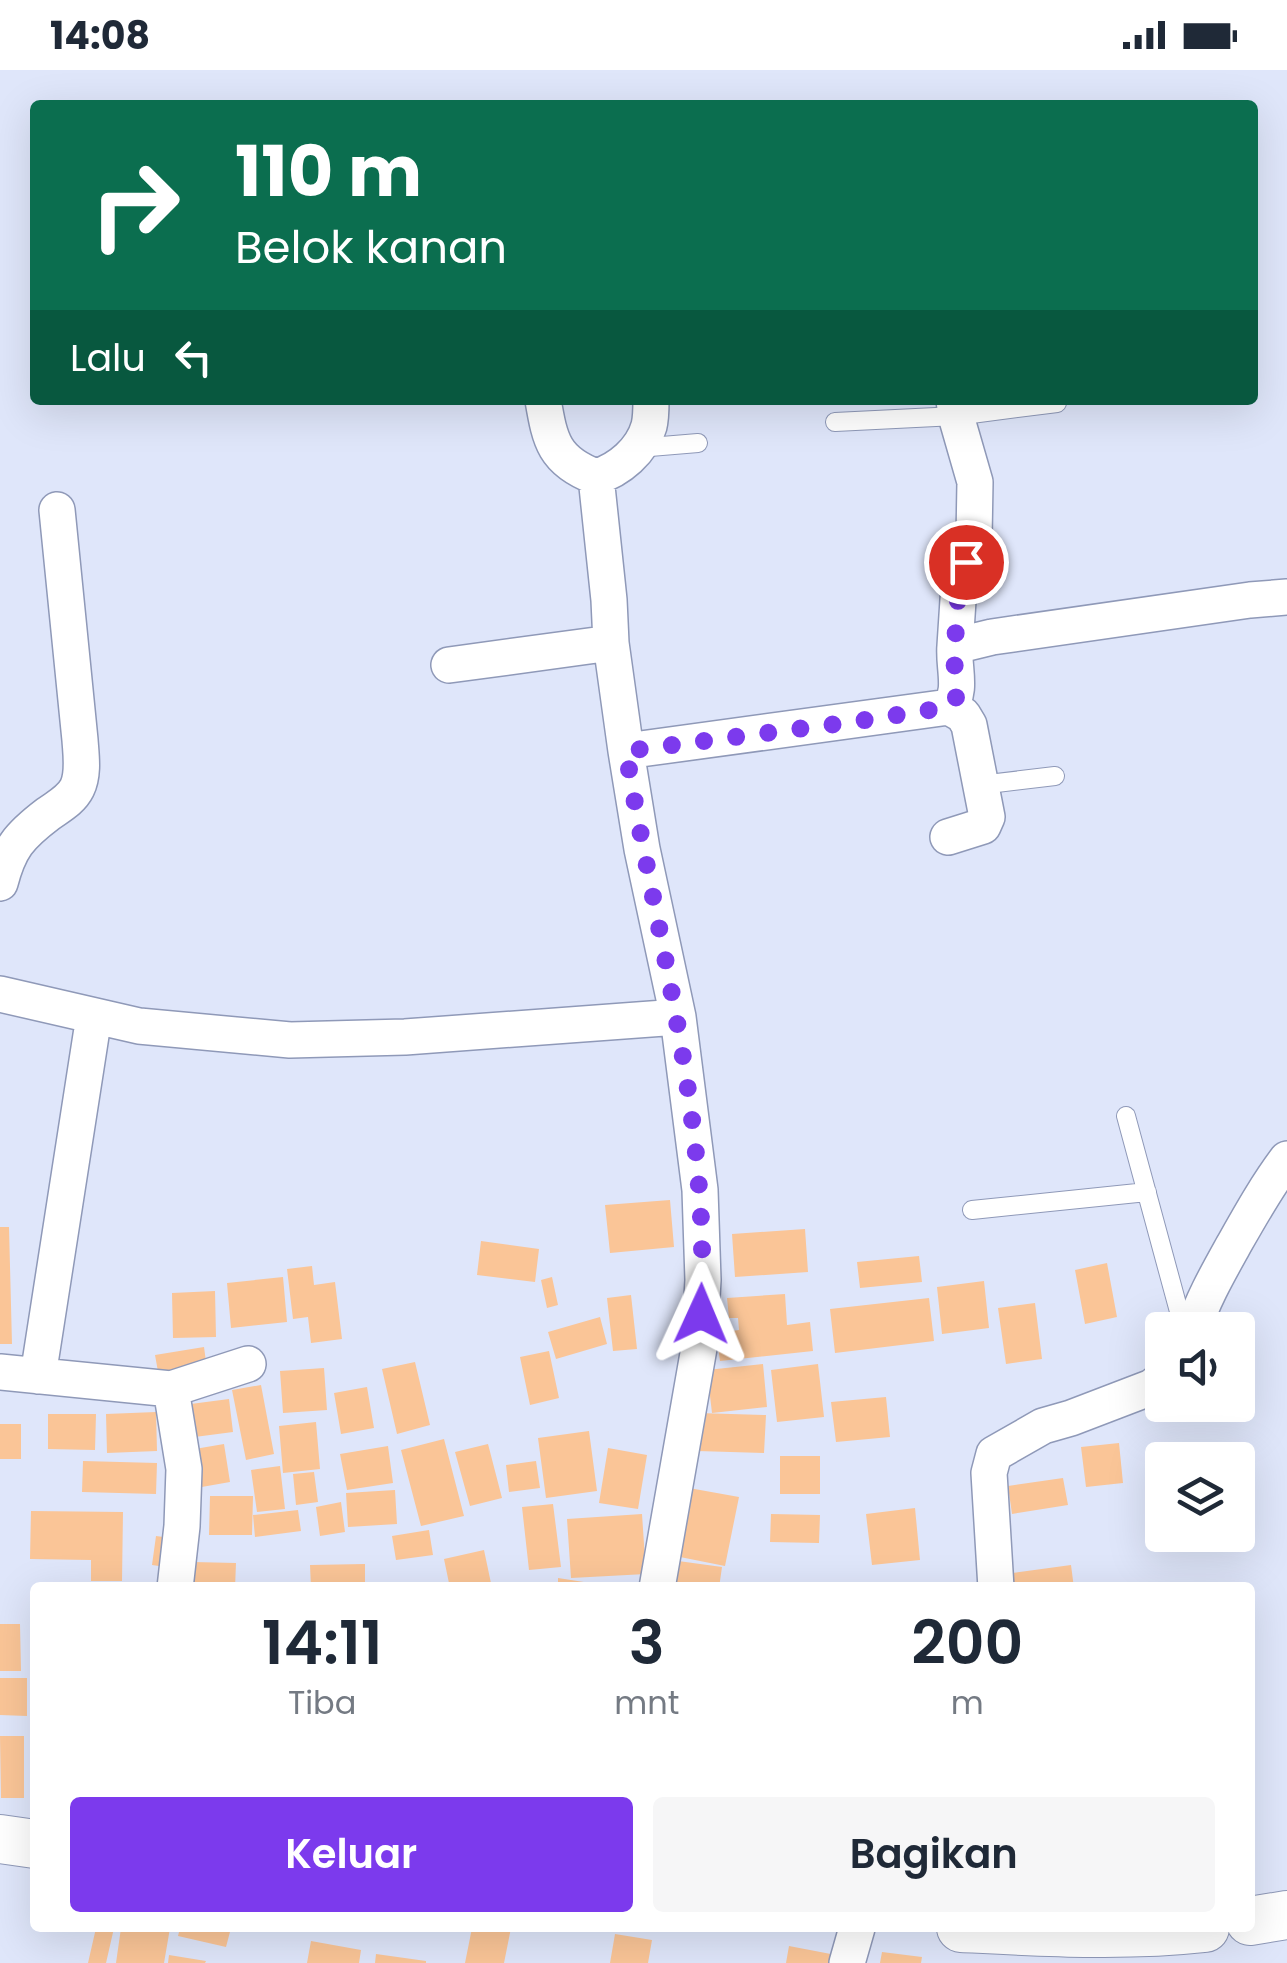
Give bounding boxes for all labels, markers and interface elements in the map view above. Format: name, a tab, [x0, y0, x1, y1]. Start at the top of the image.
text: 14:08	[50, 9, 150, 62]
text: 110 m	[235, 122, 422, 221]
icon: right	[70, 140, 200, 270]
text: Belok kanan	[235, 216, 507, 279]
icon: left	[166, 330, 221, 385]
text: Lalu	[70, 331, 146, 384]
pin	[924, 520, 1009, 605]
icon: arrive	[939, 535, 994, 590]
position arrow	[649, 1262, 753, 1366]
map controls	[1145, 1312, 1255, 1552]
button: sound	[1145, 1312, 1255, 1422]
button: layers	[1145, 1442, 1255, 1552]
text: 14:11	[262, 1601, 382, 1685]
text: 3	[629, 1601, 665, 1685]
text: 200	[911, 1601, 1023, 1685]
text: Tiba	[288, 1680, 356, 1725]
text: mnt	[614, 1680, 679, 1725]
text: m	[951, 1680, 984, 1725]
button: Keluar	[70, 1797, 633, 1912]
button: Bagikan	[653, 1797, 1215, 1912]

